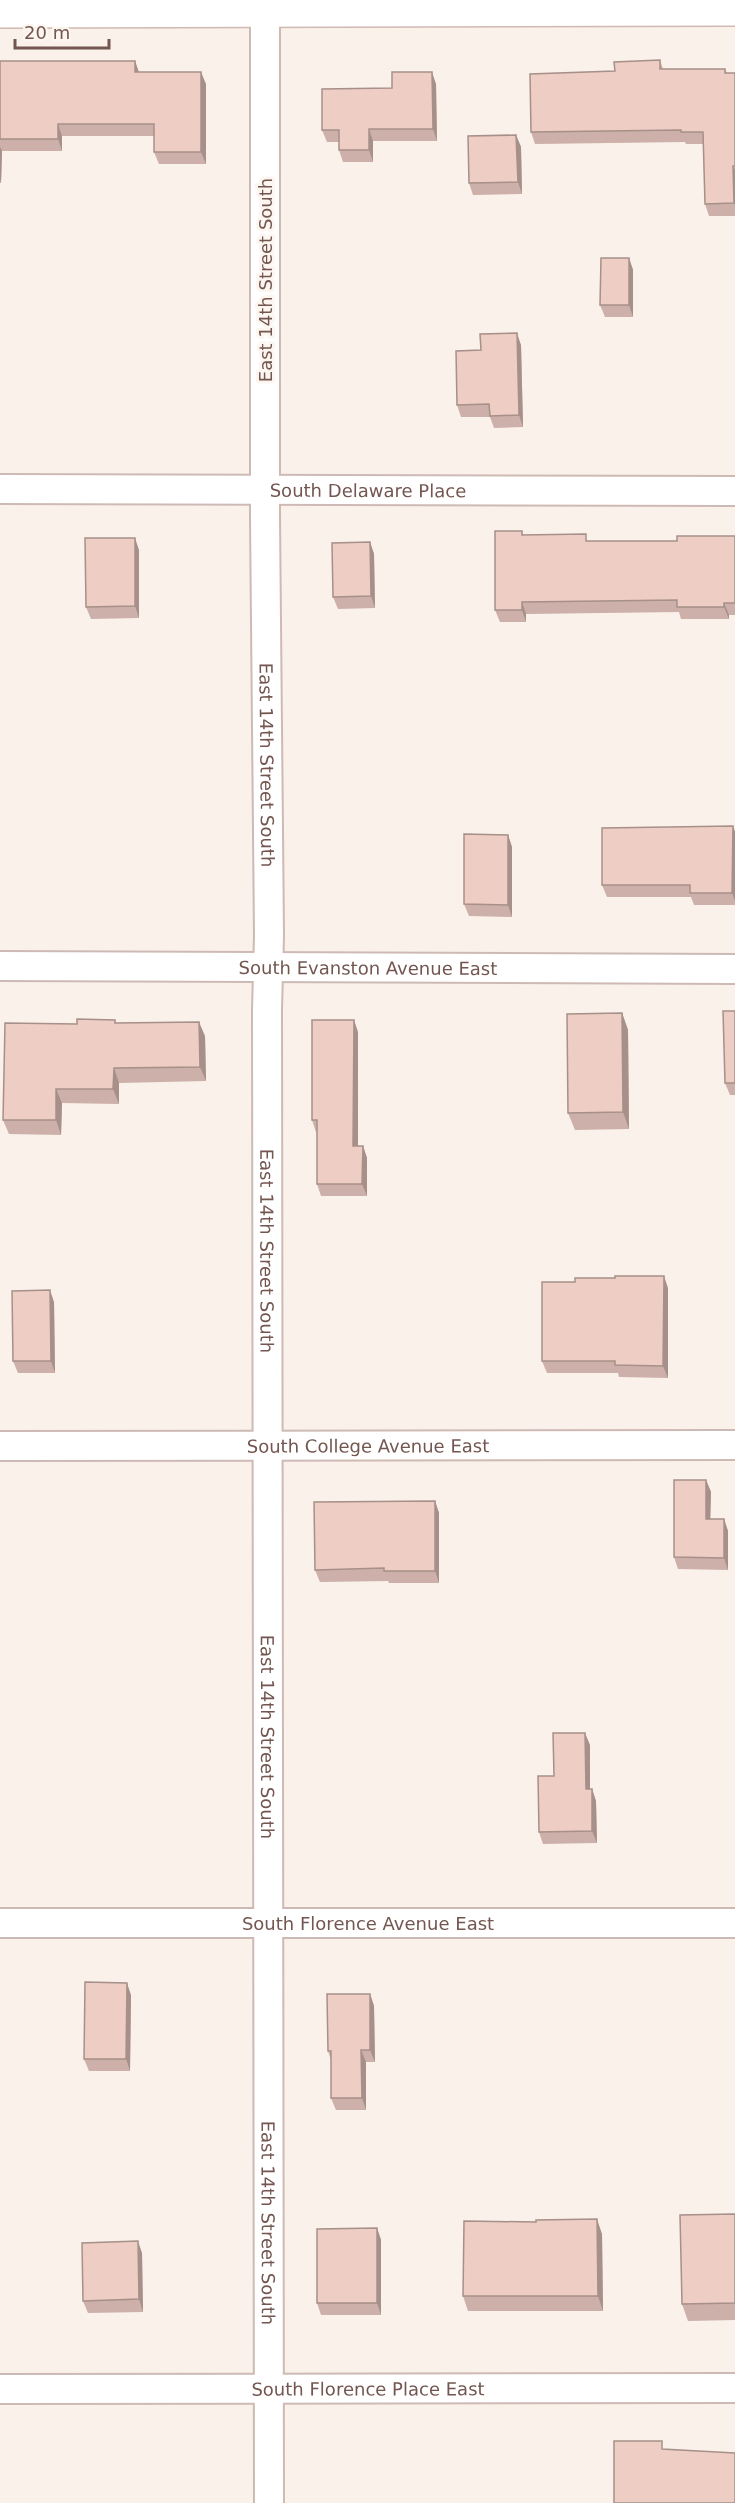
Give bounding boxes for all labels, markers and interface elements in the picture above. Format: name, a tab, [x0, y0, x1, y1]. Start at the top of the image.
scale bar	[15, 12, 110, 50]
text: 20 m	[24, 22, 70, 43]
street label: East 14th Street South	[255, 178, 276, 382]
street label: South Delaware Place	[270, 479, 466, 501]
street label: East 14th Street South	[256, 663, 279, 867]
street label: South Evanston Avenue East	[239, 956, 497, 979]
street label: East 14th Street South	[257, 1149, 278, 1353]
street label: South College Avenue East	[247, 1435, 489, 1456]
street label: East 14th Street South	[257, 1635, 279, 1839]
street label: South Florence Avenue East	[242, 1913, 494, 1934]
street label: East 14th Street South	[258, 2121, 279, 2325]
street label: South Florence Place East	[251, 2378, 485, 2399]

